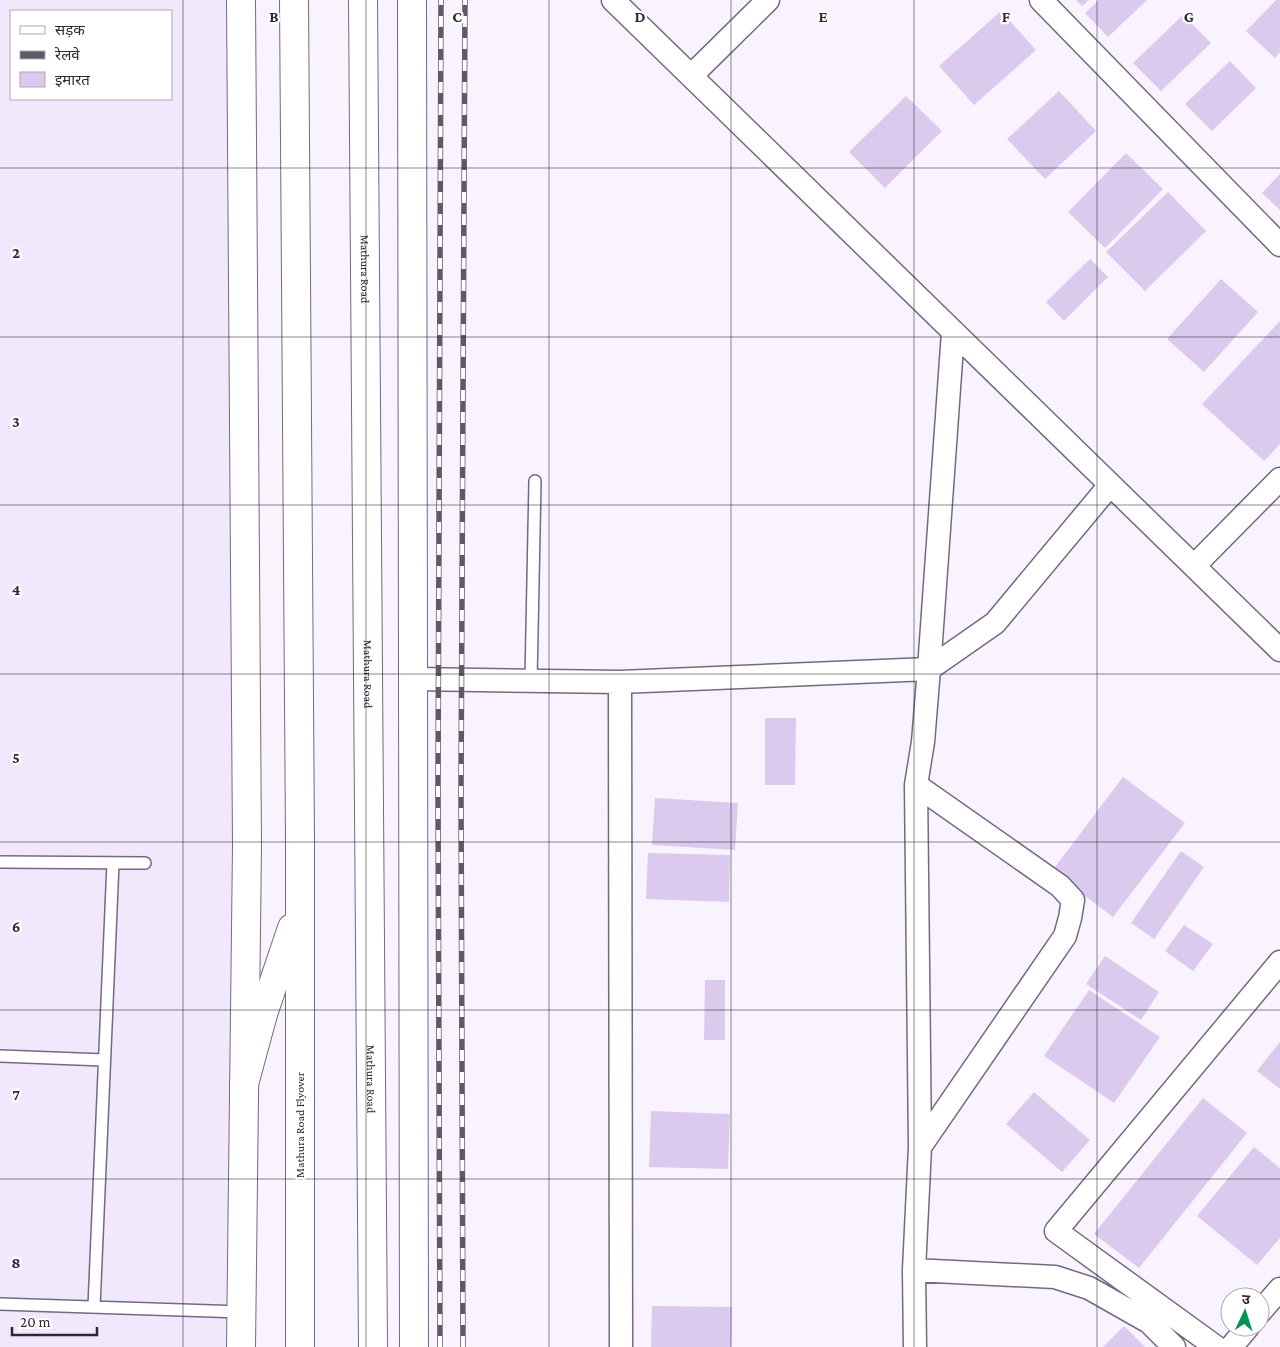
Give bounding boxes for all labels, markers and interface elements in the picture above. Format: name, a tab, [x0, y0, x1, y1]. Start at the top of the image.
text: B	[269, 8, 279, 25]
text: C	[452, 8, 462, 25]
text: D	[634, 8, 646, 25]
text: E	[818, 8, 828, 25]
text: F	[1002, 8, 1011, 25]
text: G	[1184, 8, 1194, 25]
legend	[10, 10, 172, 100]
text: सड़क	[55, 22, 85, 38]
text: रेलवे	[54, 46, 80, 63]
text: इमारत	[55, 72, 90, 88]
street label: Mathura Road	[358, 235, 372, 304]
text: 2	[12, 244, 20, 261]
text: 3	[12, 413, 20, 430]
text: 4	[12, 581, 21, 598]
street label: Mathura Road	[361, 640, 375, 709]
text: 5	[12, 749, 20, 766]
text: 6	[12, 918, 20, 935]
street label: Mathura Road	[364, 1045, 378, 1114]
street label: Mathura Road Flyover	[293, 1071, 307, 1178]
text: 7	[12, 1086, 20, 1103]
text: 8	[11, 1254, 21, 1271]
north arrow	[1220, 1287, 1270, 1337]
text: उ	[1241, 1291, 1251, 1307]
scale bar	[12, 1304, 98, 1336]
text: 20 m	[20, 1314, 51, 1330]

